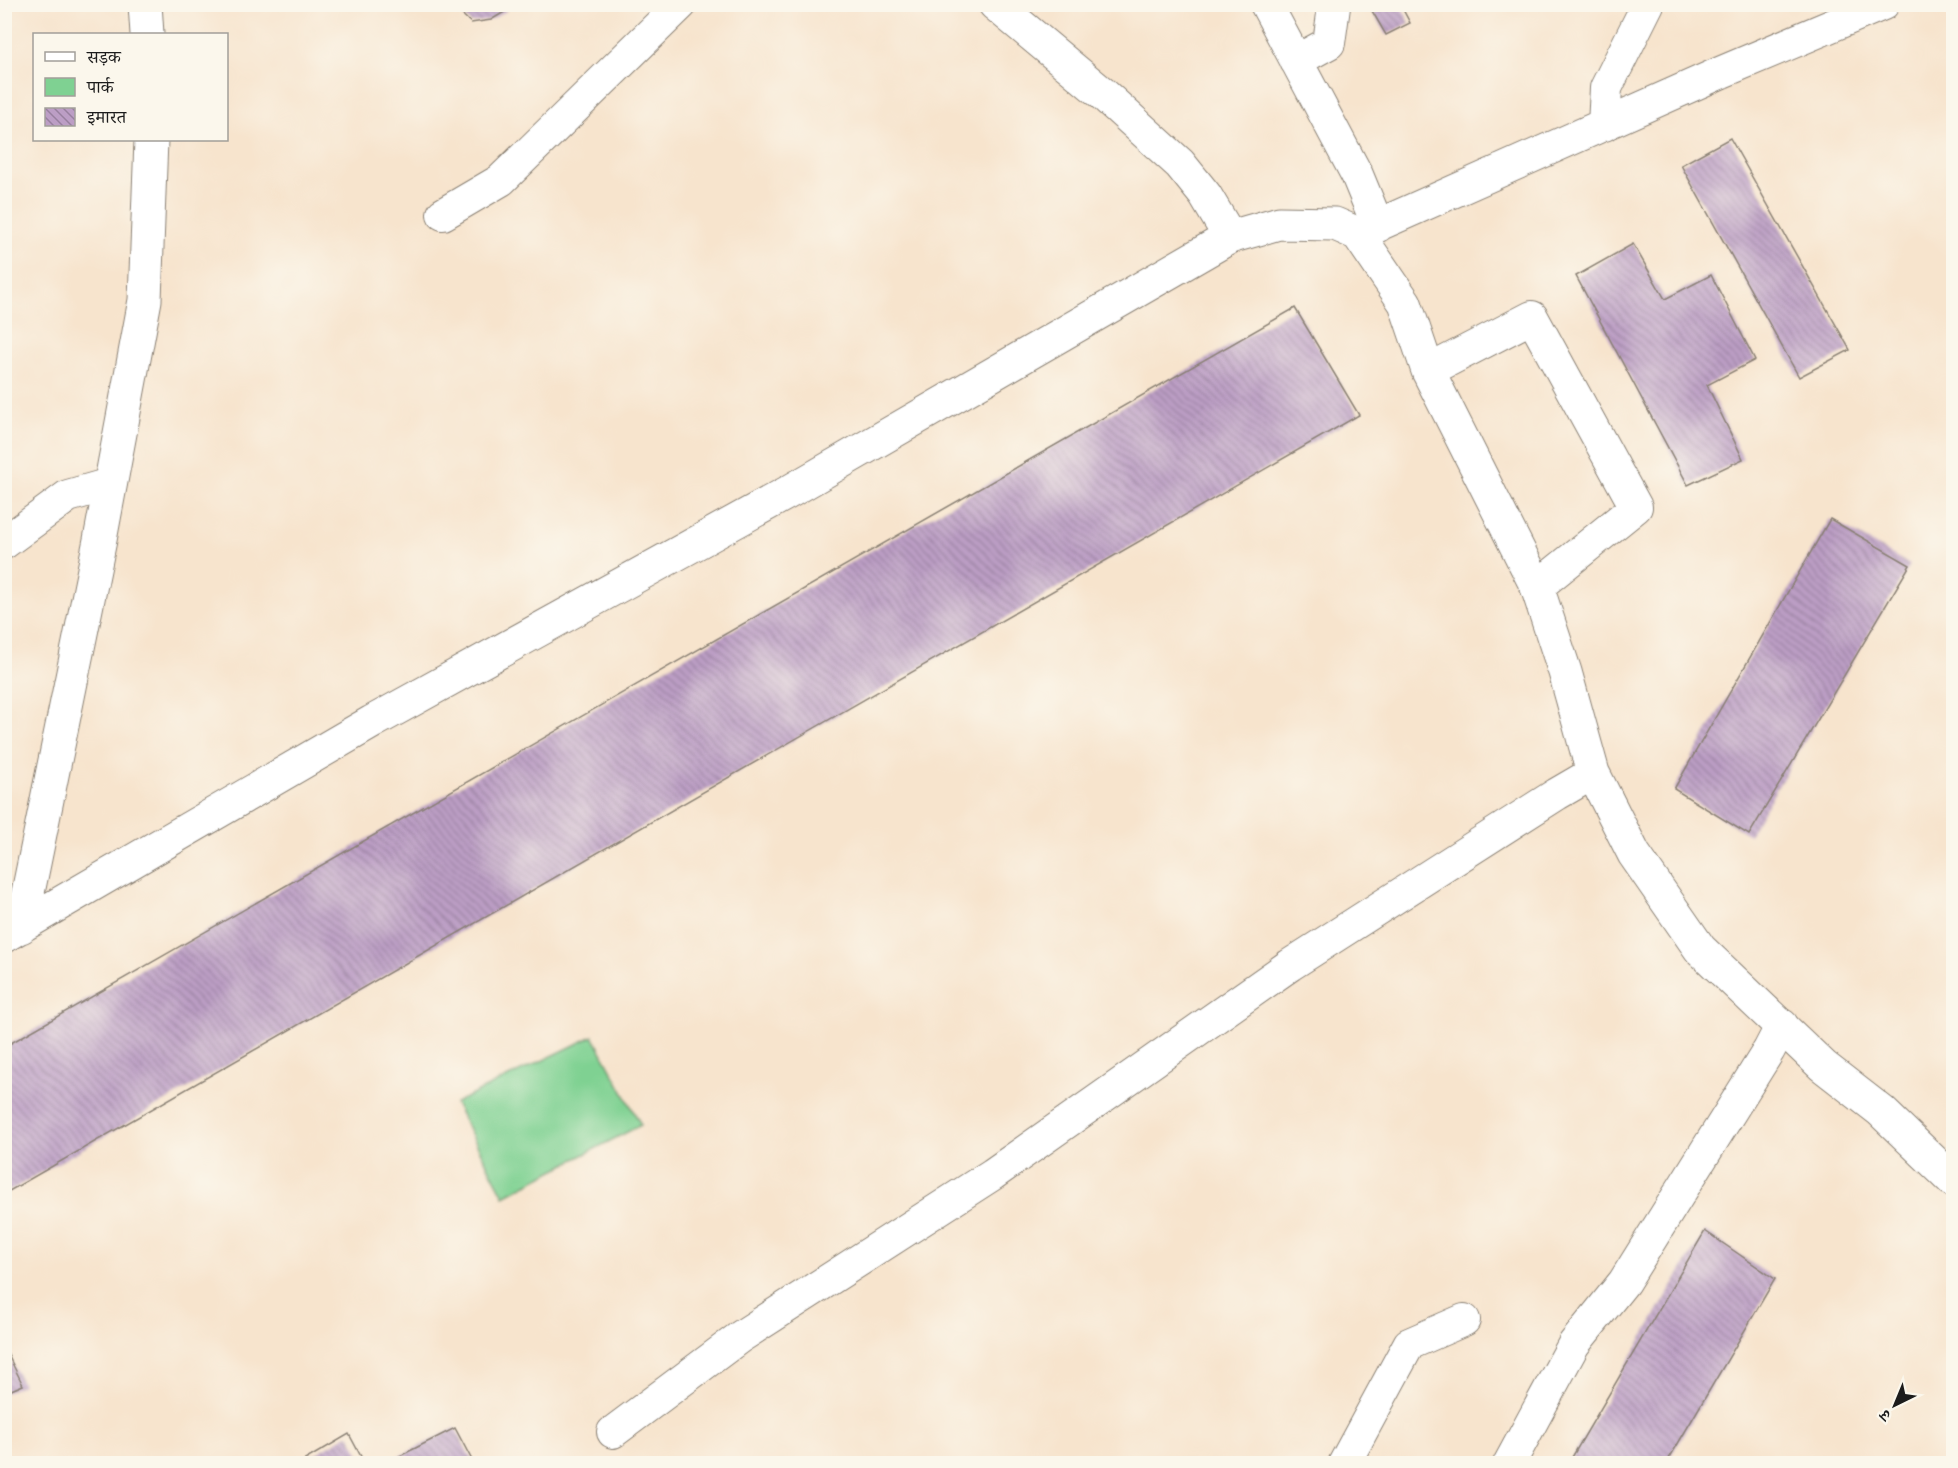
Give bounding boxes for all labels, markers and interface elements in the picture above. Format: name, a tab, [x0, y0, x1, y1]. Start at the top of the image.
legend	[33, 33, 228, 141]
text: सड़क	[86, 46, 122, 72]
text: पार्क	[86, 76, 115, 102]
text: इमारत	[86, 106, 127, 132]
north arrow	[1865, 1375, 1925, 1435]
text: उ	[1874, 1402, 1898, 1426]

